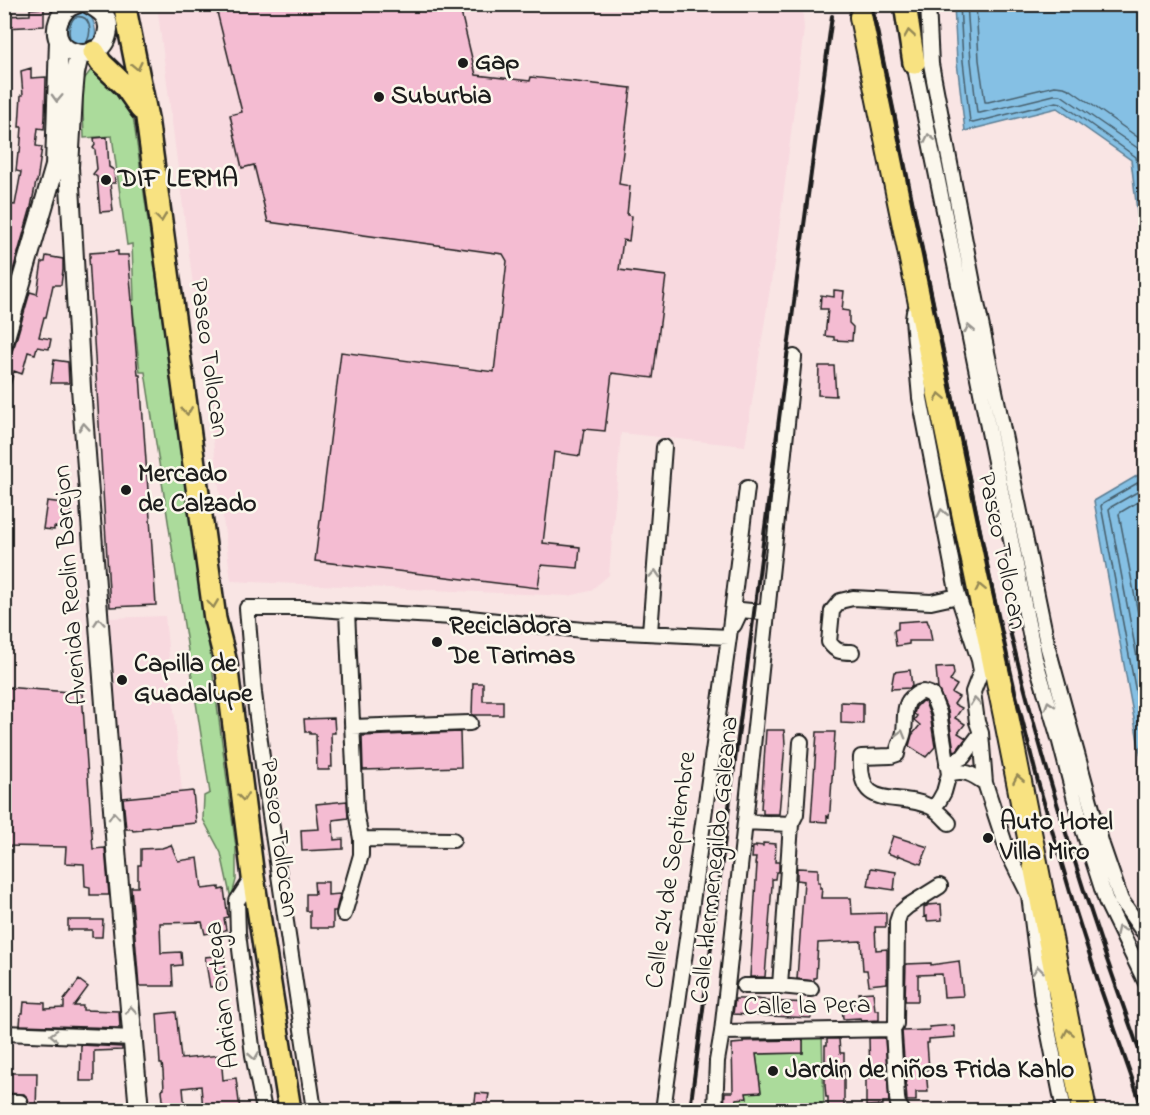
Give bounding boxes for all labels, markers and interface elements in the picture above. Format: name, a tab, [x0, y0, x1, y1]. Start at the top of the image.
one-way arrow	[904, 29, 916, 38]
place label: Gap	[475, 44, 520, 82]
marker: Gap	[456, 56, 470, 70]
one-way arrow	[130, 60, 143, 70]
place label: Suburbia	[391, 78, 492, 116]
marker: Suburbia	[372, 90, 386, 104]
one-way arrow	[51, 94, 64, 103]
one-way arrow	[924, 133, 937, 143]
place label: DIF LERMA	[117, 161, 238, 199]
marker: DIF LERMA	[99, 173, 113, 187]
one-way arrow	[154, 213, 166, 222]
street label: Paseo Tollocan	[178, 276, 238, 440]
one-way arrow	[963, 324, 976, 334]
one-way arrow	[934, 393, 947, 403]
one-way arrow	[180, 406, 192, 416]
one-way arrow	[78, 423, 91, 432]
place label: Mercado de Calzado	[138, 456, 257, 524]
street label: Avenida Reolin Barejon	[44, 463, 98, 707]
street label: Paseo Tollocan	[966, 469, 1036, 633]
marker: Mercado de Calzado	[119, 483, 133, 497]
one-way arrow	[936, 508, 949, 518]
one-way arrow	[648, 569, 661, 578]
one-way arrow	[974, 584, 987, 594]
one-way arrow	[207, 600, 219, 609]
place label: Recicladora De Tarimas	[448, 608, 575, 676]
one-way arrow	[93, 617, 106, 626]
marker: Recicladora De Tarimas	[430, 635, 444, 649]
place label: Capilla de Guadalupe	[134, 646, 254, 714]
marker: Capilla de Guadalupe	[115, 673, 129, 687]
one-way arrow	[969, 697, 981, 706]
one-way arrow	[1044, 700, 1056, 710]
street label: Calle Hermenegildo Galeana	[682, 714, 750, 1006]
one-way arrow	[894, 729, 907, 739]
street label: Calle 24 de Septiembre	[637, 749, 708, 991]
street label: Paseo Tollocan	[248, 756, 308, 920]
one-way arrow	[1012, 775, 1025, 785]
one-way arrow	[236, 792, 249, 801]
place label: Auto Hotel Villa Miro	[999, 804, 1113, 872]
one-way arrow	[108, 812, 121, 821]
marker: Auto Hotel Villa Miro	[981, 831, 995, 845]
street label: Adrian Ortega	[195, 919, 251, 1071]
one-way arrow	[1116, 926, 1128, 937]
one-way arrow	[1033, 966, 1045, 975]
street label: Calle la Pera	[743, 987, 871, 1027]
one-way arrow	[125, 1006, 138, 1015]
one-way arrow	[50, 1028, 59, 1041]
one-way arrow	[1062, 1028, 1075, 1038]
one-way arrow	[247, 1051, 259, 1061]
place label: Jardin de niños Frida Kahlo	[785, 1052, 1074, 1090]
marker: Jardin de niños Frida Kahlo	[766, 1064, 780, 1078]

